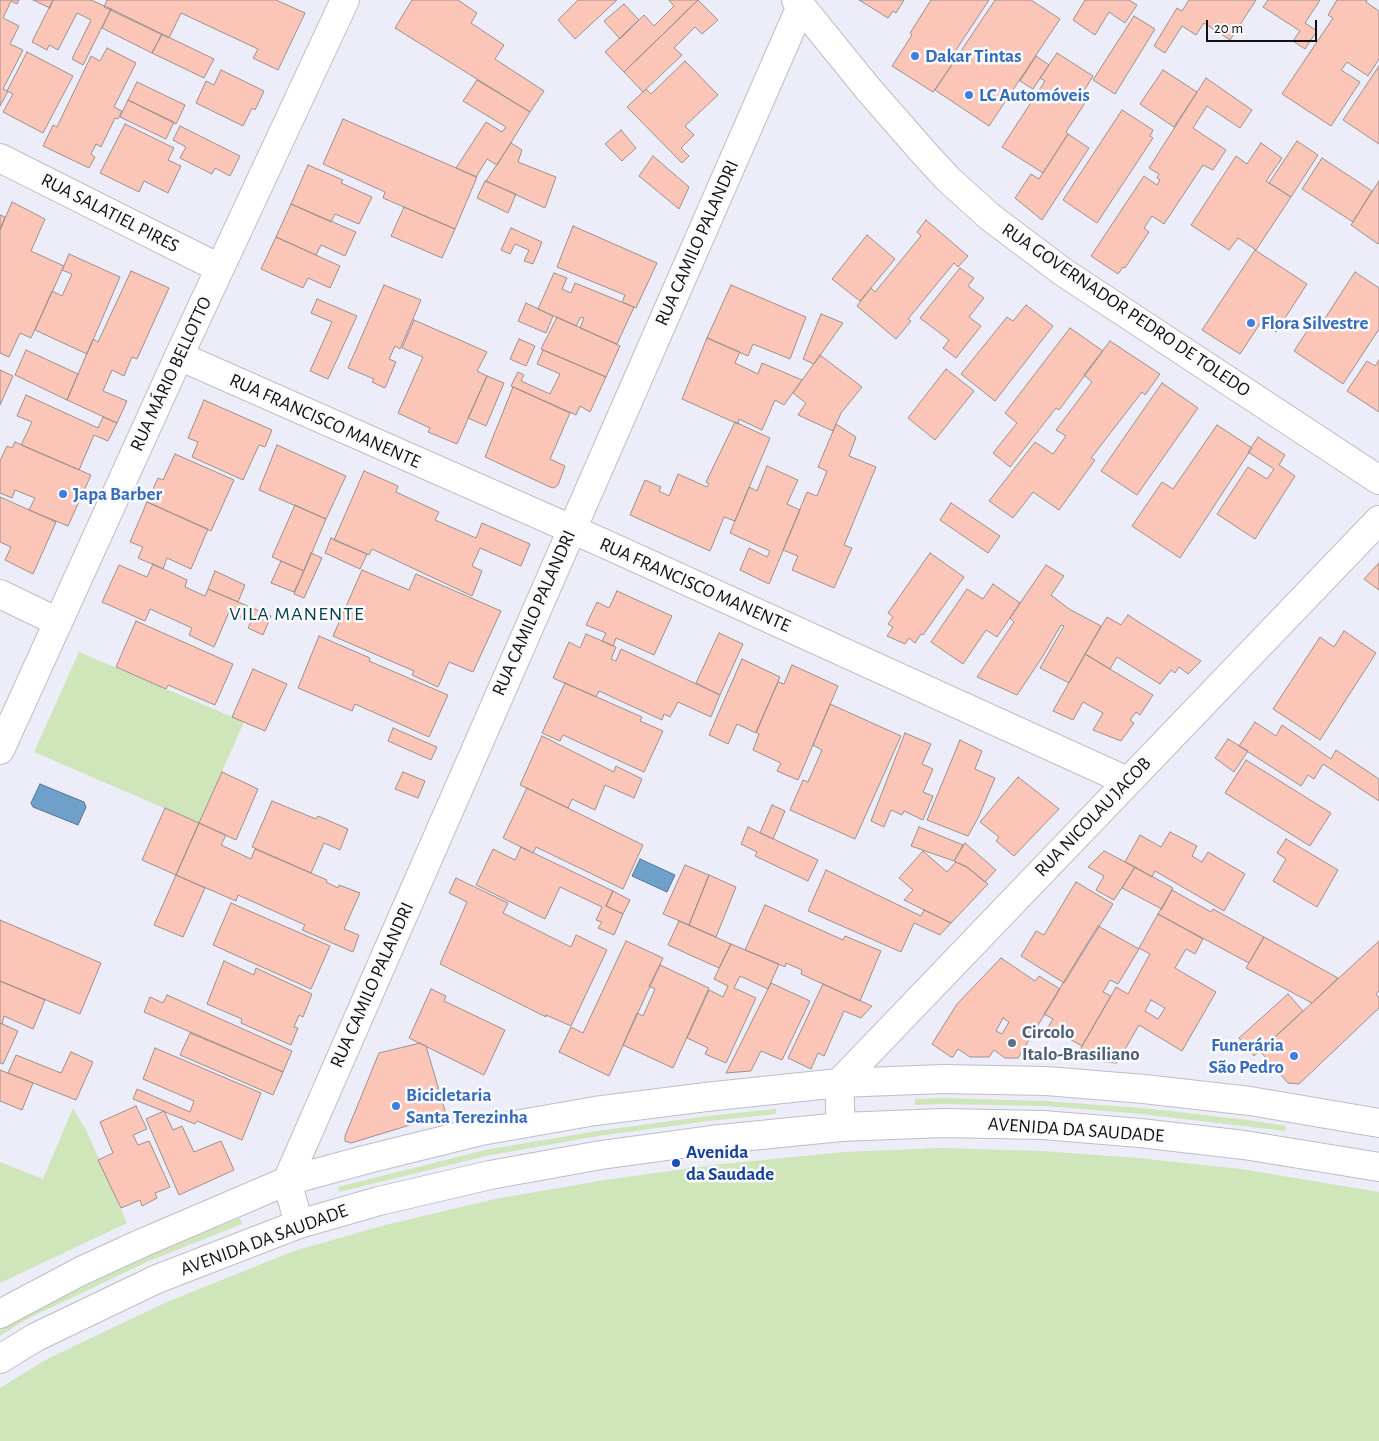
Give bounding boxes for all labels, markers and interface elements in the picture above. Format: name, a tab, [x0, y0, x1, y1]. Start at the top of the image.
scale bar	[1209, 10, 1320, 42]
text: 20 m	[1214, 21, 1243, 36]
place label: Dakar Tintas	[925, 45, 1022, 67]
marker: Dakar Tintas	[909, 50, 921, 62]
place label: LC Automóveis	[979, 84, 1090, 106]
marker: LC Automóveis	[963, 89, 975, 101]
street label: RUA CAMILO PALANDRI	[650, 157, 744, 329]
street label: RUA SALATIEL PIRES	[37, 168, 183, 258]
street label: RUA GOVERNADOR PEDRO DE TOLEDO	[997, 218, 1255, 402]
street label: RUA MÁRIO BELLOTTO	[125, 293, 217, 455]
place label: Flora Silvestre	[1261, 312, 1368, 334]
marker: Flora Silvestre	[1245, 317, 1257, 329]
street label: RUA FRANCISCO MANENTE	[226, 369, 424, 473]
place label: Japa Barber	[73, 483, 162, 505]
marker: Japa Barber	[57, 488, 69, 500]
street label: RUA CAMILO PALANDRI	[487, 527, 581, 699]
street label: RUA FRANCISCO MANENTE	[596, 533, 794, 637]
district label: VILA MANENTE	[228, 602, 366, 626]
street label: RUA NICOLAU JACOB	[1030, 752, 1156, 882]
street label: RUA CAMILO PALANDRI	[325, 899, 419, 1071]
place label: Circolo Italo-Brasiliano	[1022, 1021, 1140, 1065]
place label: Funerária São Pedro	[1209, 1034, 1284, 1078]
marker: Circolo Italo-Brasiliano	[1006, 1037, 1018, 1049]
marker: Funerária São Pedro	[1288, 1050, 1300, 1062]
place label: Bicicletaria Santa Terezinha	[406, 1084, 528, 1128]
marker: Bicicletaria Santa Terezinha	[390, 1100, 402, 1112]
street label: AVENIDA DA SAUDADE	[987, 1112, 1165, 1148]
place label: Avenida da Saudade	[686, 1141, 774, 1185]
marker: Avenida da Saudade	[670, 1157, 682, 1169]
street label: AVENIDA DA SAUDADE	[177, 1199, 351, 1281]

